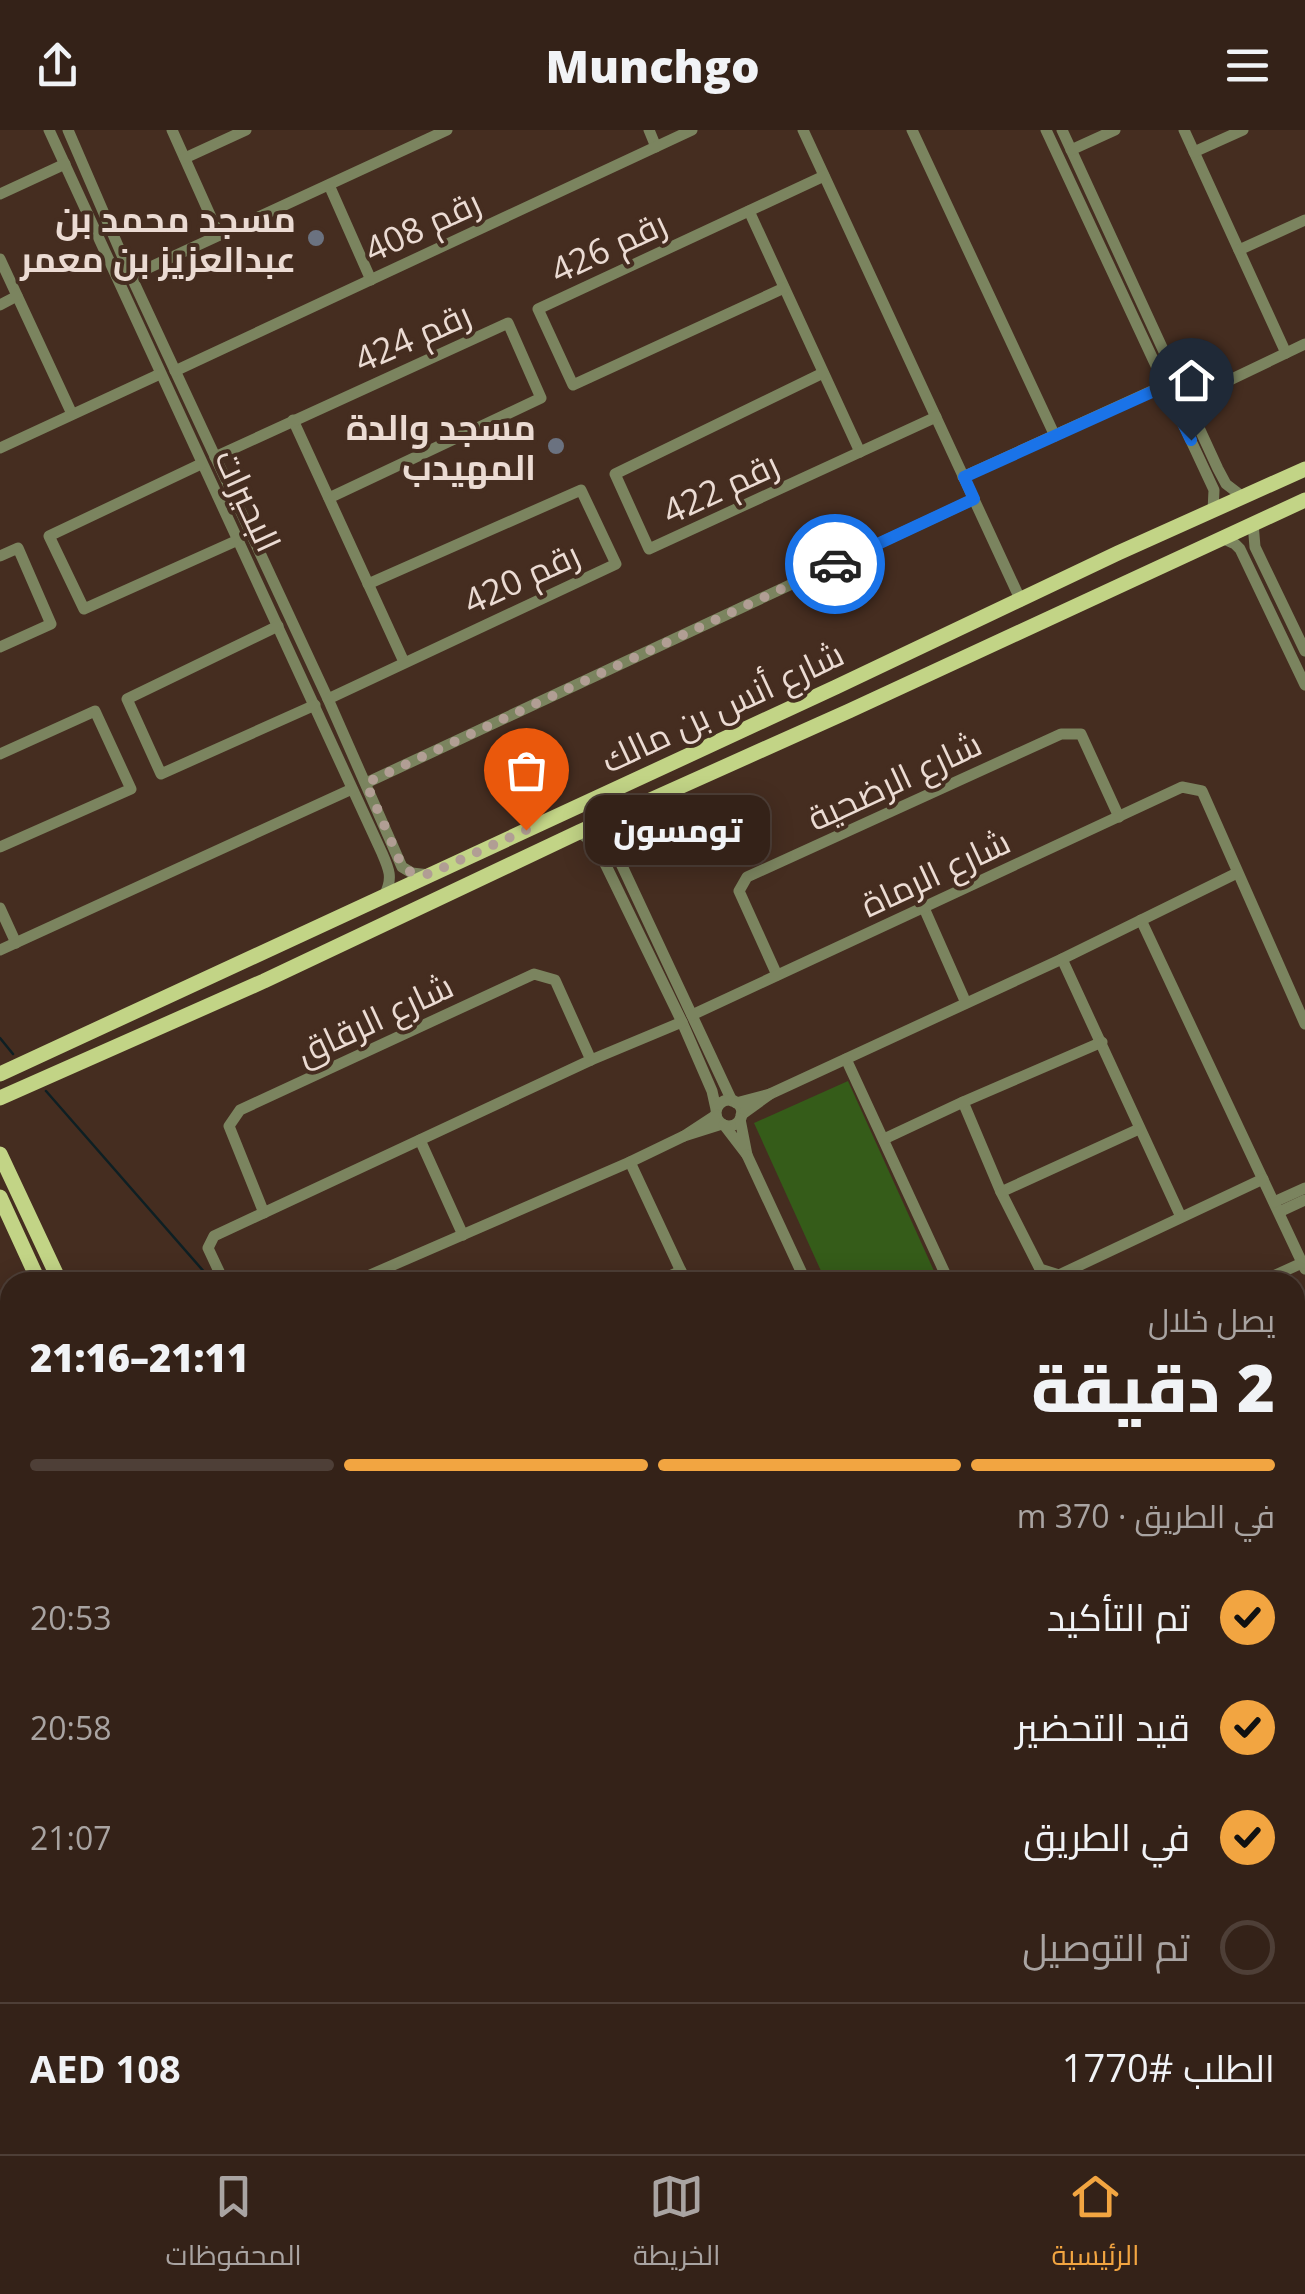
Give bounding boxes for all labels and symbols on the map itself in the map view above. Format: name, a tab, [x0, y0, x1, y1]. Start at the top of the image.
street label: رقم 408	[356, 178, 488, 274]
place label: مسجد محمد بن عبدالعزيز بن معمر	[19, 195, 296, 282]
street label: رقم 426	[542, 199, 674, 295]
marker: مسجد محمد بن عبدالعزيز بن معمر	[305, 227, 327, 249]
street label: رقم 424	[346, 290, 478, 384]
pin	[1149, 338, 1234, 441]
place label: مسجد والدة المهيدب	[346, 403, 536, 490]
marker: مسجد والدة المهيدب	[545, 435, 567, 457]
street label: رقم 422	[654, 440, 786, 536]
street label: البحيرات	[205, 441, 293, 559]
courier	[785, 514, 885, 614]
street label: رقم 420	[455, 530, 587, 626]
street label: شارع أنس بن مالك	[593, 629, 851, 784]
street label: شارع الرضحية	[799, 719, 989, 842]
pin	[484, 728, 569, 831]
callout: تومسون	[586, 795, 771, 865]
street label: شارع الرماة	[853, 817, 1018, 928]
street label: شارع الرقاق	[288, 961, 461, 1076]

